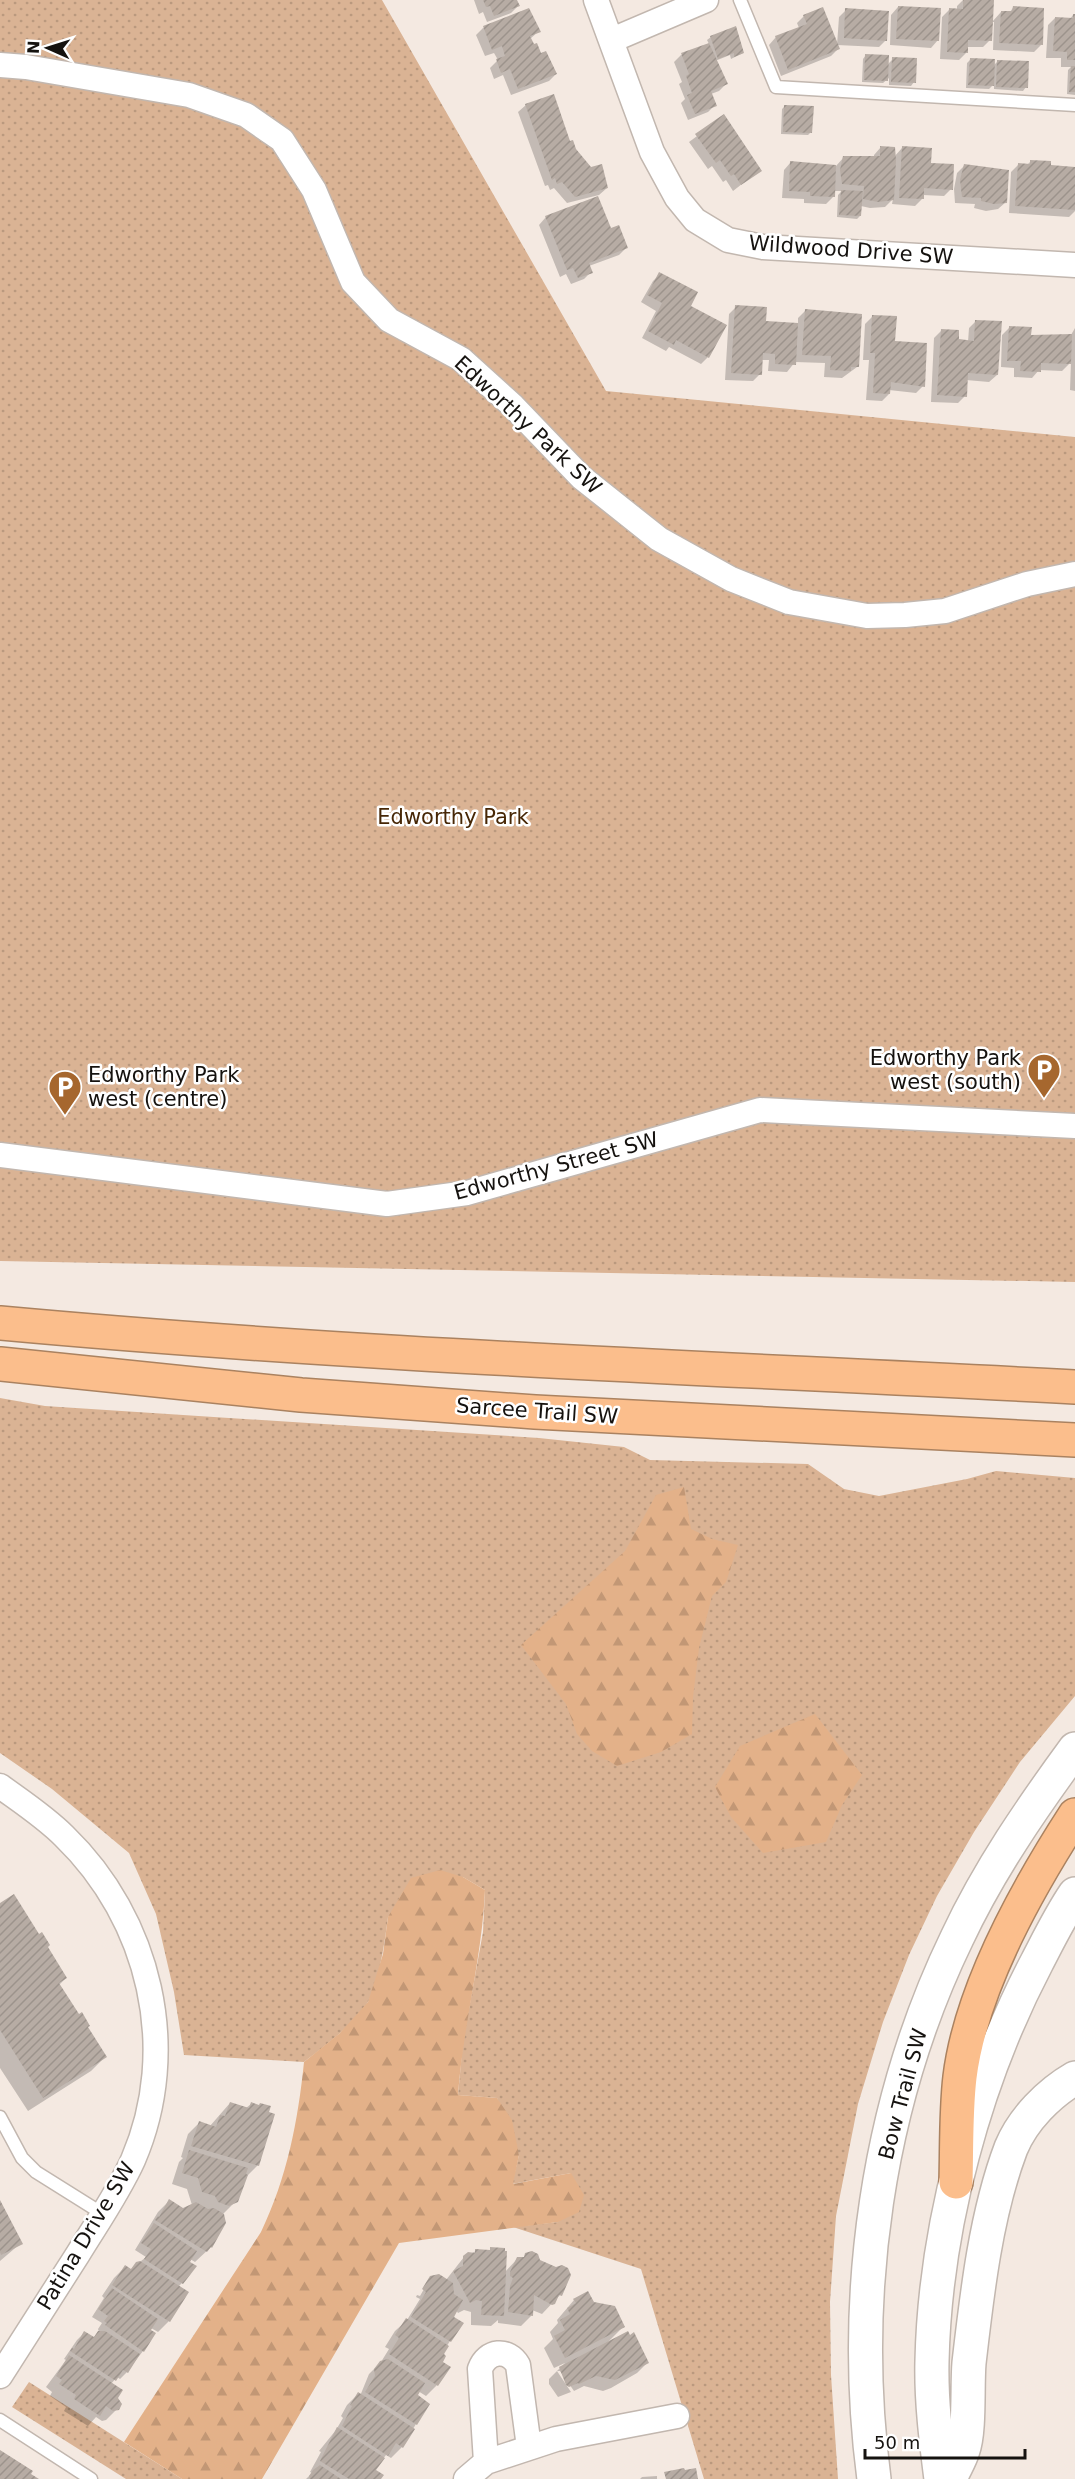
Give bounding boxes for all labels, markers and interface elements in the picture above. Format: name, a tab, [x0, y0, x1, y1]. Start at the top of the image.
north arrow	[18, 18, 78, 78]
text: N	[24, 40, 43, 54]
street label: Wildwood Drive SW	[748, 231, 954, 269]
street label: Edworthy Park SW	[450, 351, 607, 499]
park label: Edworthy Park	[377, 805, 529, 829]
place label: Edworthy Park west (south)	[870, 1046, 1022, 1094]
parking icon: Edworthy Park west (south)	[1026, 1052, 1062, 1099]
place label: Edworthy Park west (centre)	[88, 1063, 240, 1111]
parking icon: Edworthy Park west (centre)	[47, 1069, 83, 1116]
street label: Edworthy Street SW	[451, 1127, 661, 1205]
street label: Sarcee Trail SW	[455, 1393, 619, 1429]
street label: Bow Trail SW	[874, 2026, 932, 2162]
street label: Patina Drive SW	[32, 2158, 140, 2314]
scale bar	[865, 2422, 1026, 2460]
text: 50 m	[874, 2432, 920, 2453]

